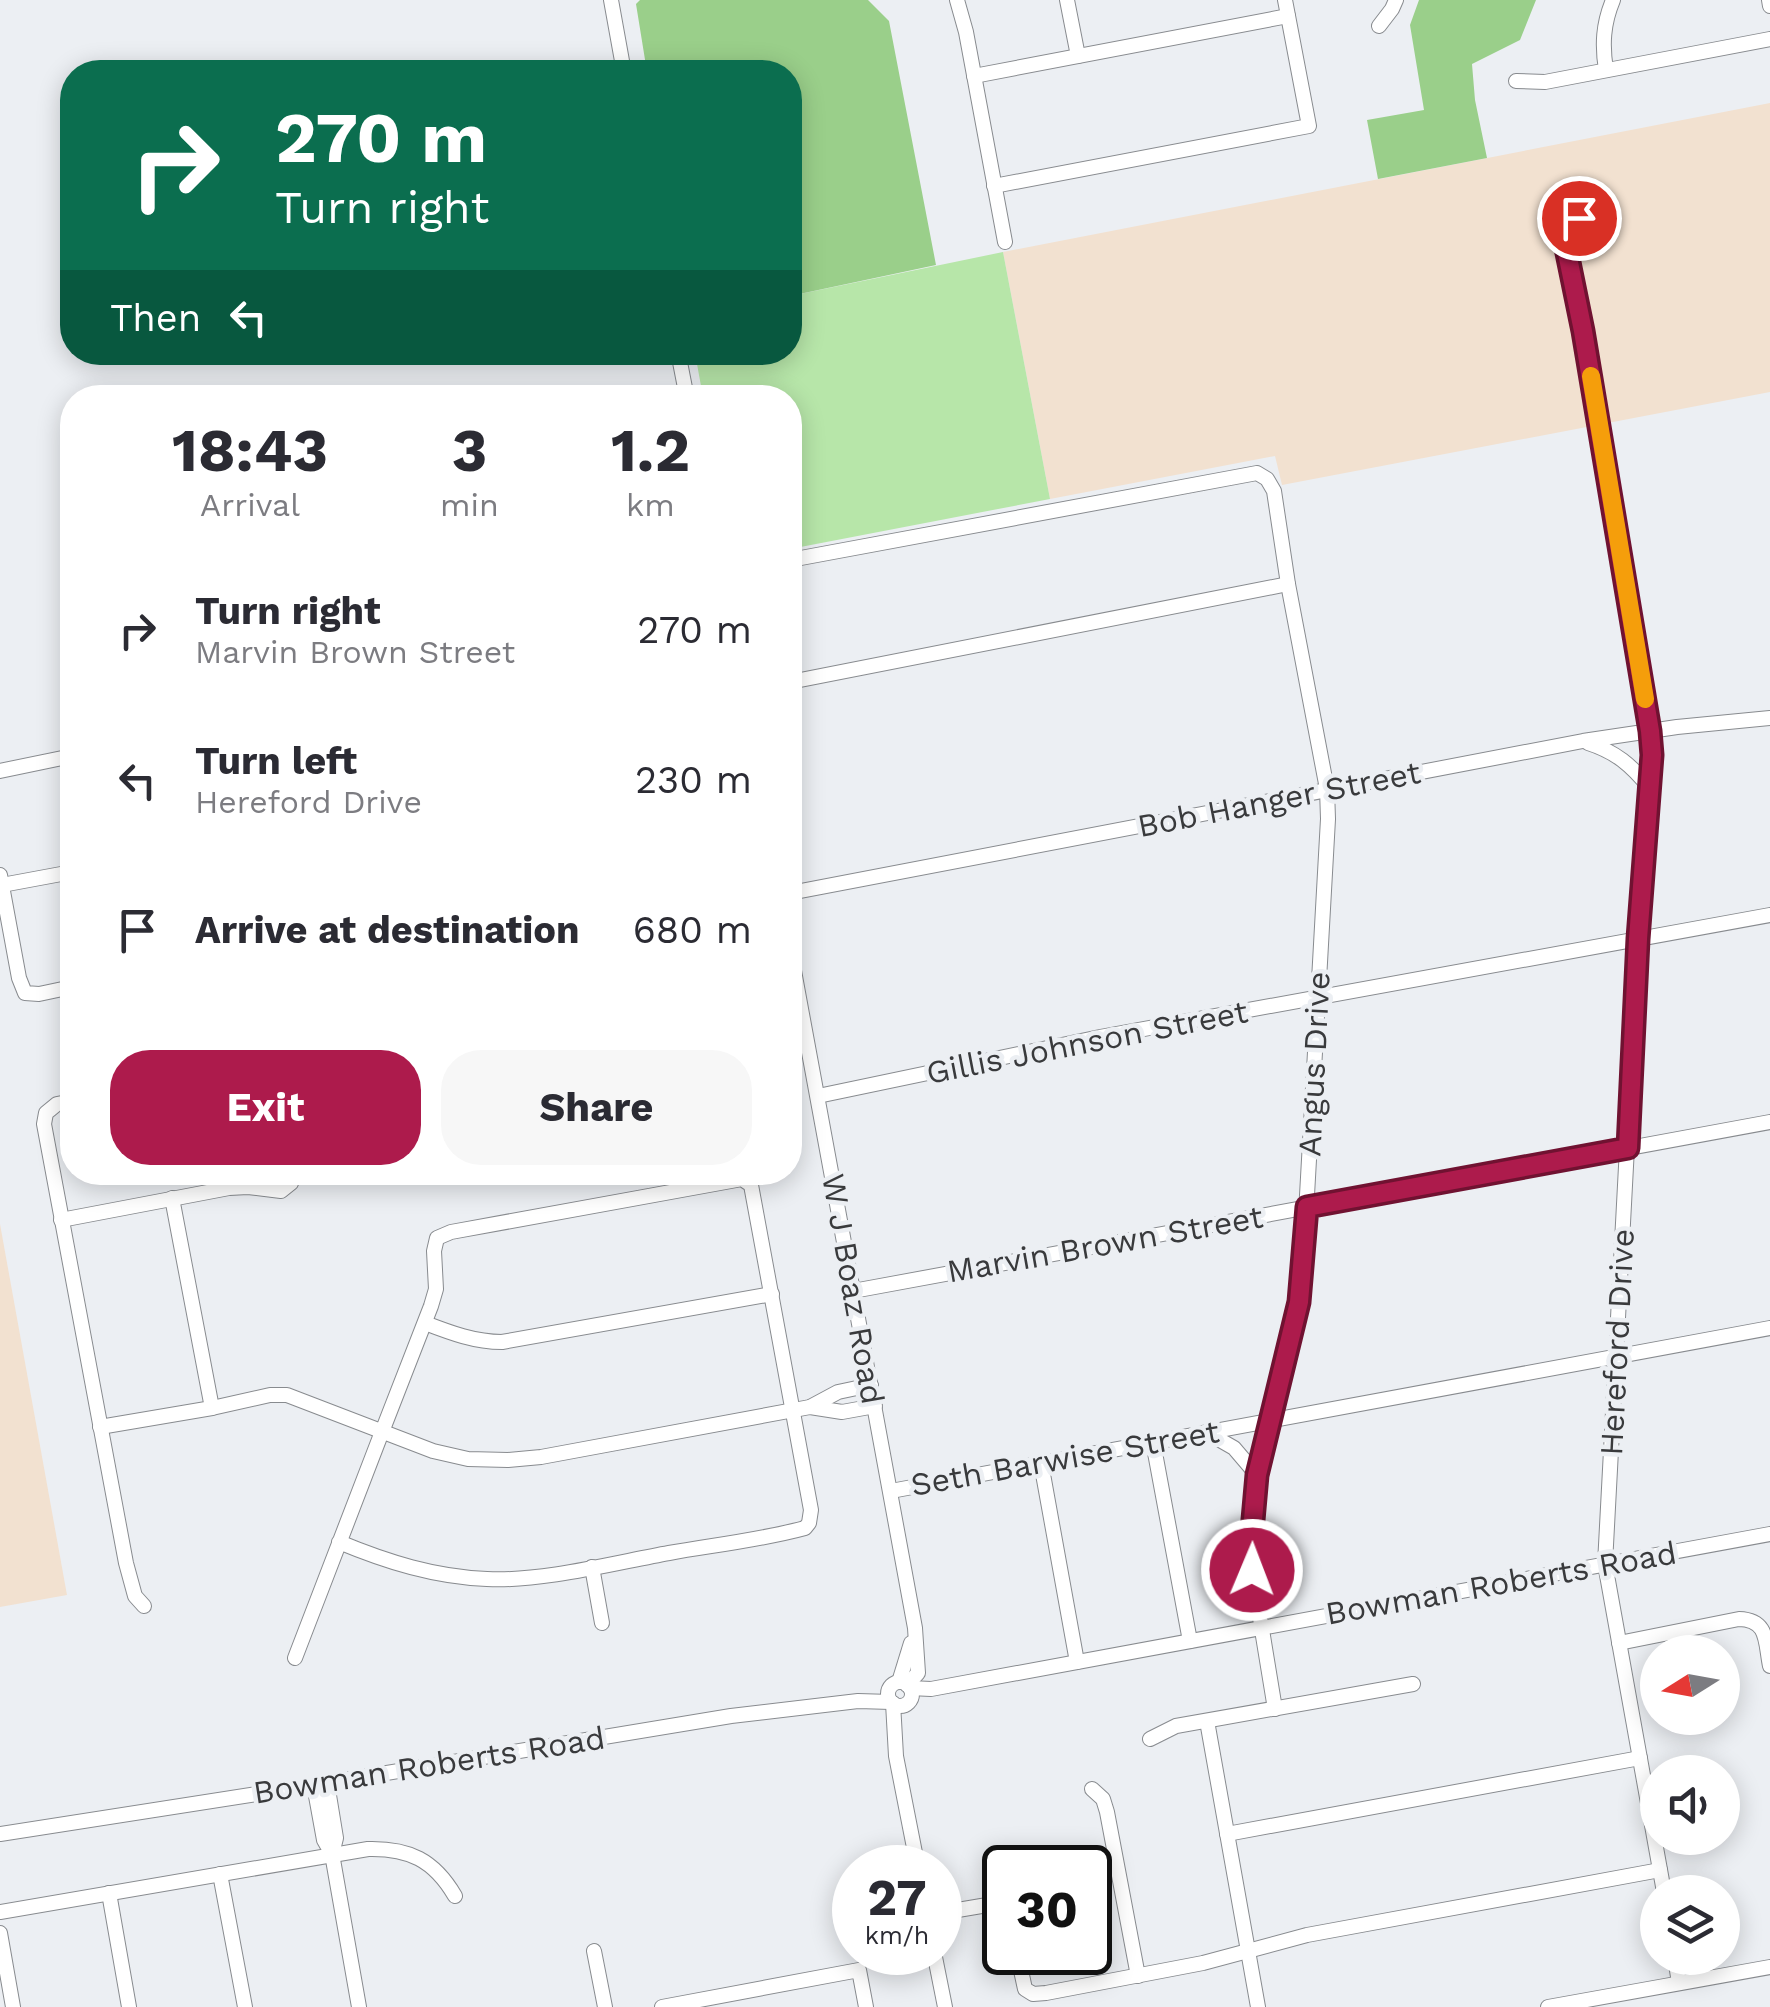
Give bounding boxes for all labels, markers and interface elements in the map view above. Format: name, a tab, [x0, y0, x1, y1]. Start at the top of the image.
text: 270 m	[275, 97, 487, 179]
icon: right	[110, 100, 240, 230]
pin	[1537, 176, 1622, 261]
text: Turn right	[275, 181, 489, 234]
icon: arrive	[1552, 191, 1607, 246]
icon: left	[221, 290, 276, 345]
text: Then	[110, 296, 201, 340]
text: 18:43	[172, 415, 328, 486]
text: 3	[452, 415, 487, 486]
text: 1.2	[611, 415, 690, 486]
text: Arrival	[200, 486, 300, 524]
text: min	[440, 486, 499, 524]
text: km	[626, 486, 675, 524]
text: Turn right	[195, 589, 381, 633]
icon: right	[110, 603, 165, 658]
text: 270 m	[637, 608, 752, 652]
text: Marvin Brown Street	[195, 633, 515, 671]
text: Turn left	[195, 739, 357, 783]
icon: left	[110, 753, 165, 808]
street label: Bob Hanger Street	[1134, 753, 1424, 845]
text: 230 m	[635, 758, 752, 802]
text: Hereford Drive	[195, 783, 422, 821]
icon: arrive	[110, 903, 165, 958]
text: Arrive at destination	[195, 908, 580, 952]
text: 680 m	[633, 908, 752, 952]
street label: Angus Drive	[1290, 971, 1338, 1157]
street label: Gillis Johnson Street	[923, 992, 1251, 1092]
button: Exit	[110, 1050, 421, 1165]
button: Share	[441, 1050, 752, 1165]
street label: W J Boaz Road	[814, 1171, 892, 1407]
street label: Marvin Brown Street	[944, 1197, 1266, 1291]
street label: Hereford Drive	[1592, 1228, 1642, 1456]
street label: Seth Barwise Street	[908, 1412, 1222, 1504]
position arrow	[1200, 1518, 1304, 1622]
street label: Bowman Roberts Road	[1323, 1533, 1679, 1633]
north arrow	[1640, 1635, 1740, 1735]
map controls	[1640, 1635, 1740, 1975]
street label: Bowman Roberts Road	[250, 1718, 608, 1812]
button: sound	[1640, 1755, 1740, 1855]
speed limit sign: 30	[982, 1845, 1112, 1975]
text: 27	[867, 1868, 927, 1927]
button: layers	[1640, 1875, 1740, 1975]
text: km/h	[865, 1921, 929, 1950]

